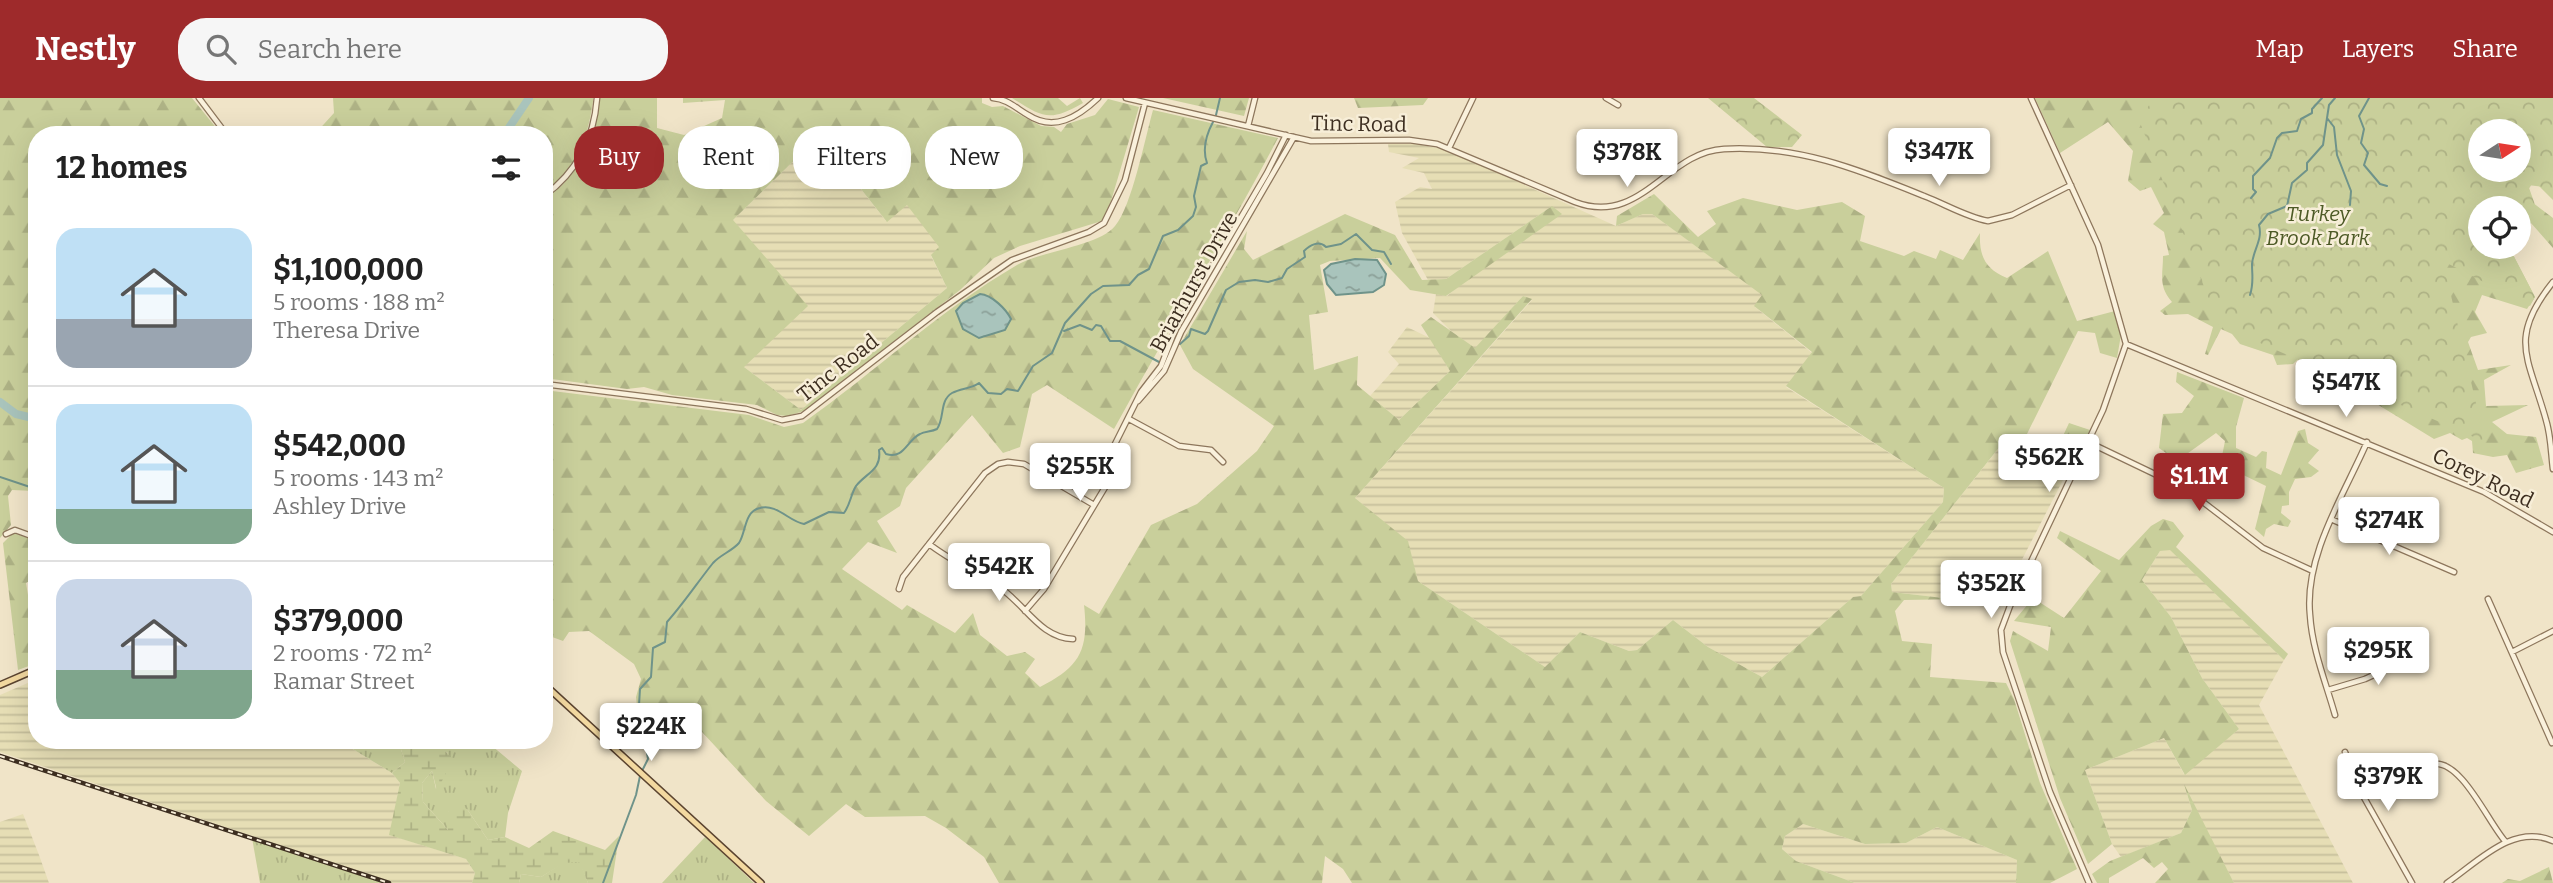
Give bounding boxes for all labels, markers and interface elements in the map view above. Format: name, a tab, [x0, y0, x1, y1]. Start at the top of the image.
search box	[178, 18, 668, 81]
text: Nestly	[35, 29, 136, 69]
icon: search	[202, 30, 240, 68]
text: Search here	[258, 34, 402, 65]
text: Map	[2256, 35, 2304, 63]
text: Layers	[2342, 35, 2414, 63]
text: Share	[2452, 35, 2518, 63]
street label: Tinc Road	[1311, 110, 1407, 138]
north arrow	[2468, 119, 2530, 182]
map controls	[2468, 119, 2531, 259]
chip: Buy	[574, 126, 664, 189]
chip: Rent	[678, 126, 779, 189]
chip: Filters	[793, 126, 911, 189]
chip: New	[925, 126, 1023, 189]
pin: $347K	[1890, 129, 1988, 188]
pin: $378K	[1578, 130, 1676, 189]
text: $347K	[1904, 137, 1974, 165]
text: $378K	[1592, 138, 1662, 166]
icon: filters	[487, 149, 525, 187]
text: 12 homes	[56, 150, 187, 186]
button: locate	[2468, 196, 2531, 259]
park label: Turkey Brook Park	[2266, 201, 2371, 251]
street label: Briarhurst Drive	[1145, 207, 1243, 357]
text: $1,100,000	[273, 252, 424, 288]
icon: home	[112, 256, 196, 340]
text: 5 rooms · 188 m²	[273, 288, 445, 316]
text: Theresa Drive	[273, 316, 420, 344]
street label: Tinc Road	[792, 328, 884, 408]
pin: $547K	[2297, 360, 2395, 419]
text: $547K	[2311, 368, 2381, 396]
text: $542,000	[273, 428, 406, 464]
icon: home	[112, 432, 196, 516]
pin: $562K	[2000, 434, 2098, 494]
street label: Corey Road	[2428, 442, 2538, 514]
text: $562K	[2014, 443, 2084, 471]
pin: $255K	[1031, 444, 1129, 503]
text: $255K	[1046, 452, 1114, 480]
pin: $1.1M	[2150, 454, 2248, 513]
text: $1.1M	[2170, 462, 2228, 490]
text: 5 rooms · 143 m²	[273, 464, 444, 492]
text: Ashley Drive	[273, 492, 406, 520]
pin: $274K	[2340, 498, 2438, 557]
text: $274K	[2354, 506, 2424, 534]
pin: $542K	[950, 544, 1048, 603]
text: $542K	[964, 552, 1034, 580]
pin: $352K	[1942, 560, 2040, 620]
text: $352K	[1957, 569, 2025, 597]
text: $379,000	[273, 603, 404, 639]
icon: home	[112, 607, 196, 691]
pin: $295K	[2329, 628, 2427, 687]
text: $295K	[2343, 636, 2413, 664]
text: 2 rooms · 72 m²	[273, 639, 432, 667]
text: Ramar Street	[273, 667, 415, 695]
pin: $224K	[602, 704, 700, 763]
text: $224K	[616, 712, 686, 740]
pin: $379K	[2339, 754, 2437, 813]
text: $379K	[2353, 762, 2423, 790]

